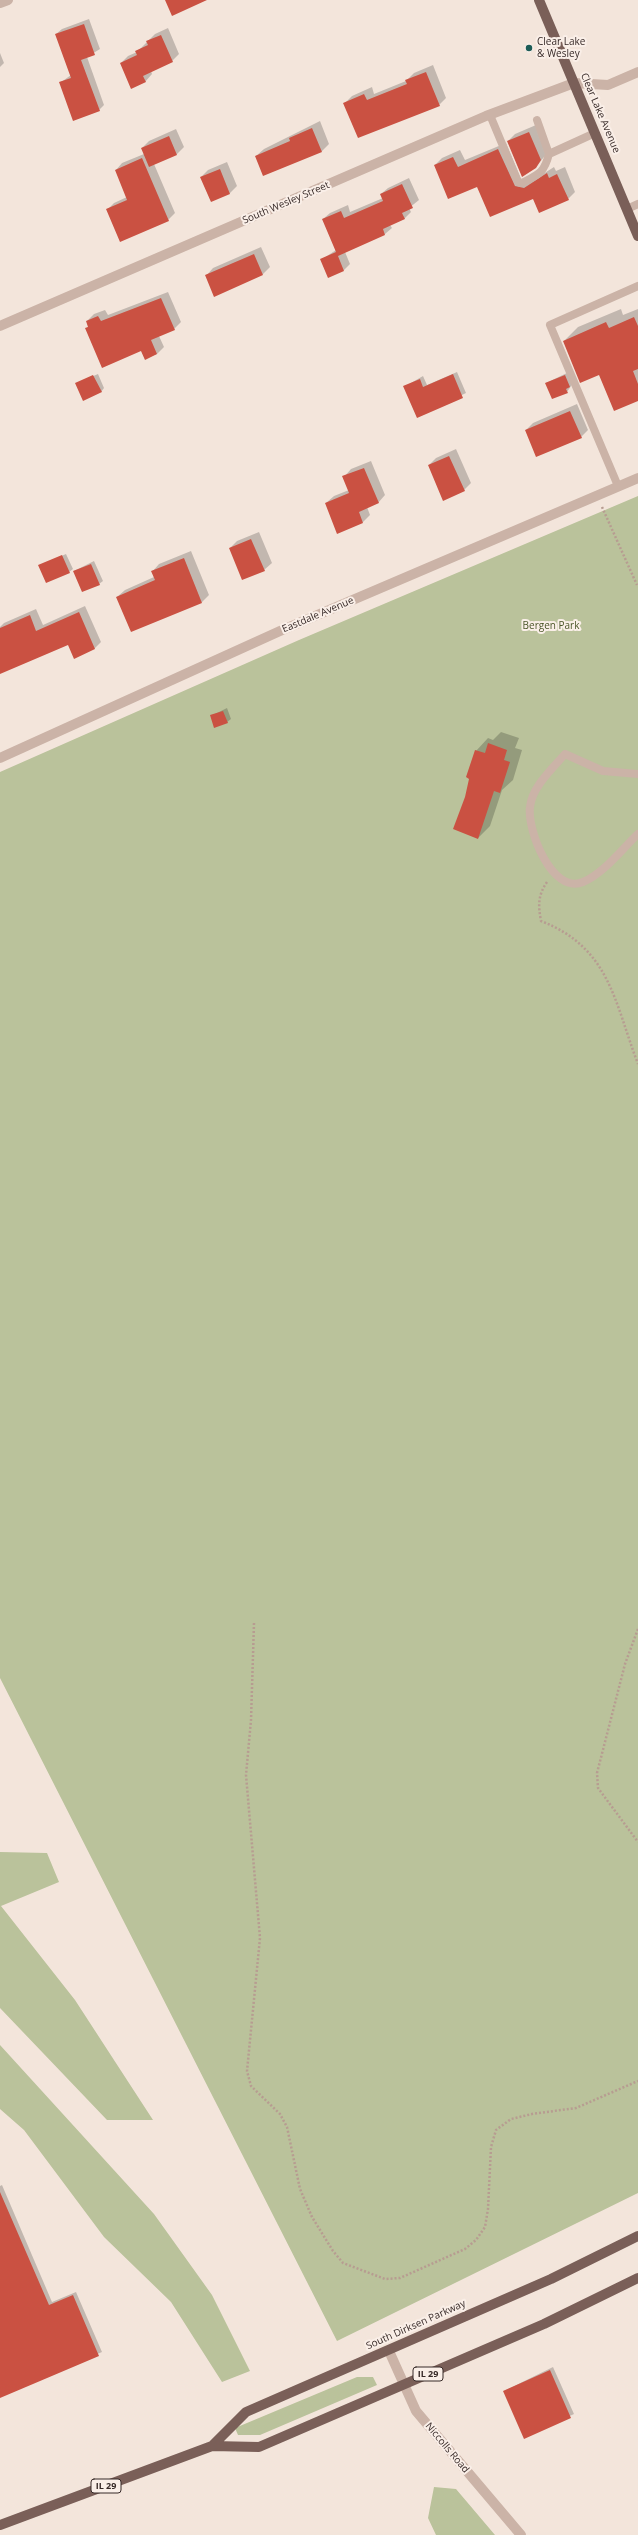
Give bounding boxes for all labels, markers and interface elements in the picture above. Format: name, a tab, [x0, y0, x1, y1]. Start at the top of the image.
place label: Clear Lake & Wesley	[537, 36, 585, 60]
marker: Clear Lake & Wesley	[524, 43, 534, 53]
street label: Clear Lake Avenue	[578, 71, 622, 155]
street label: South Wesley Street	[241, 179, 331, 227]
street label: Eastdale Avenue	[280, 594, 356, 636]
park label: Bergen Park	[523, 620, 579, 632]
street label: South Dirksen Parkway	[365, 2298, 467, 2352]
road number: IL 29	[413, 2367, 443, 2381]
street label: Niccolls Road	[423, 2420, 471, 2476]
road number: IL 29	[91, 2479, 121, 2493]

